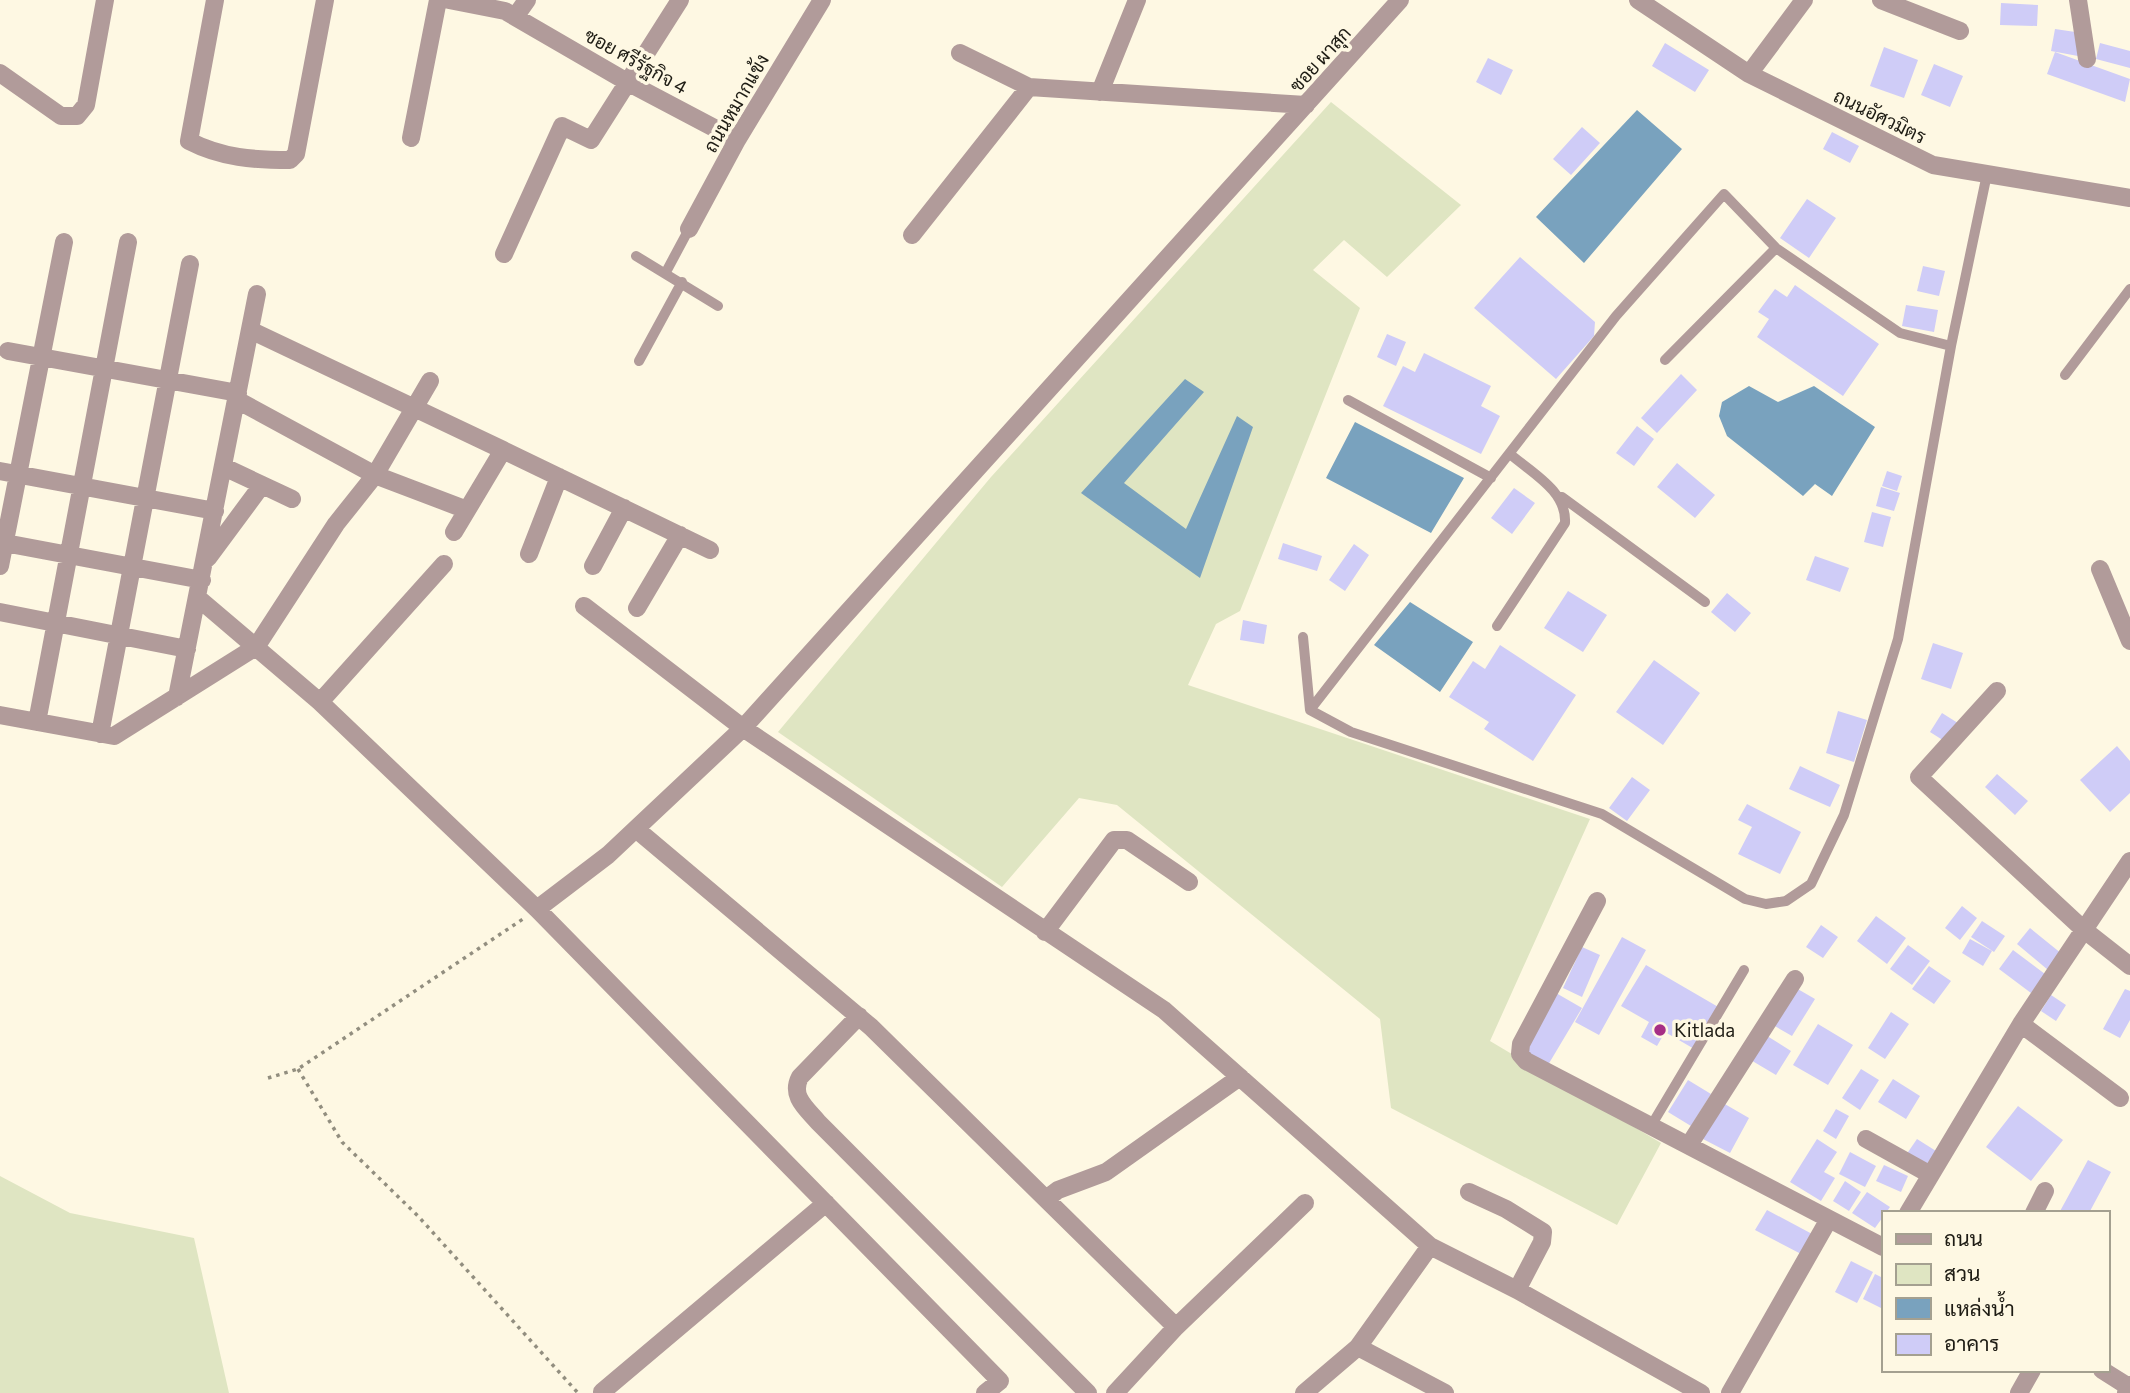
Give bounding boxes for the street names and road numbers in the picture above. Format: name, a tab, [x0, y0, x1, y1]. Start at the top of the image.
street label: ซอย ผาสุก	[1284, 21, 1357, 98]
street label: ซอย ศรีรัฐกิจ 4	[580, 23, 692, 100]
street label: ถนนหมากแข้ง	[698, 49, 773, 156]
street label: ถนนอัศวมิตร	[1830, 83, 1930, 148]

